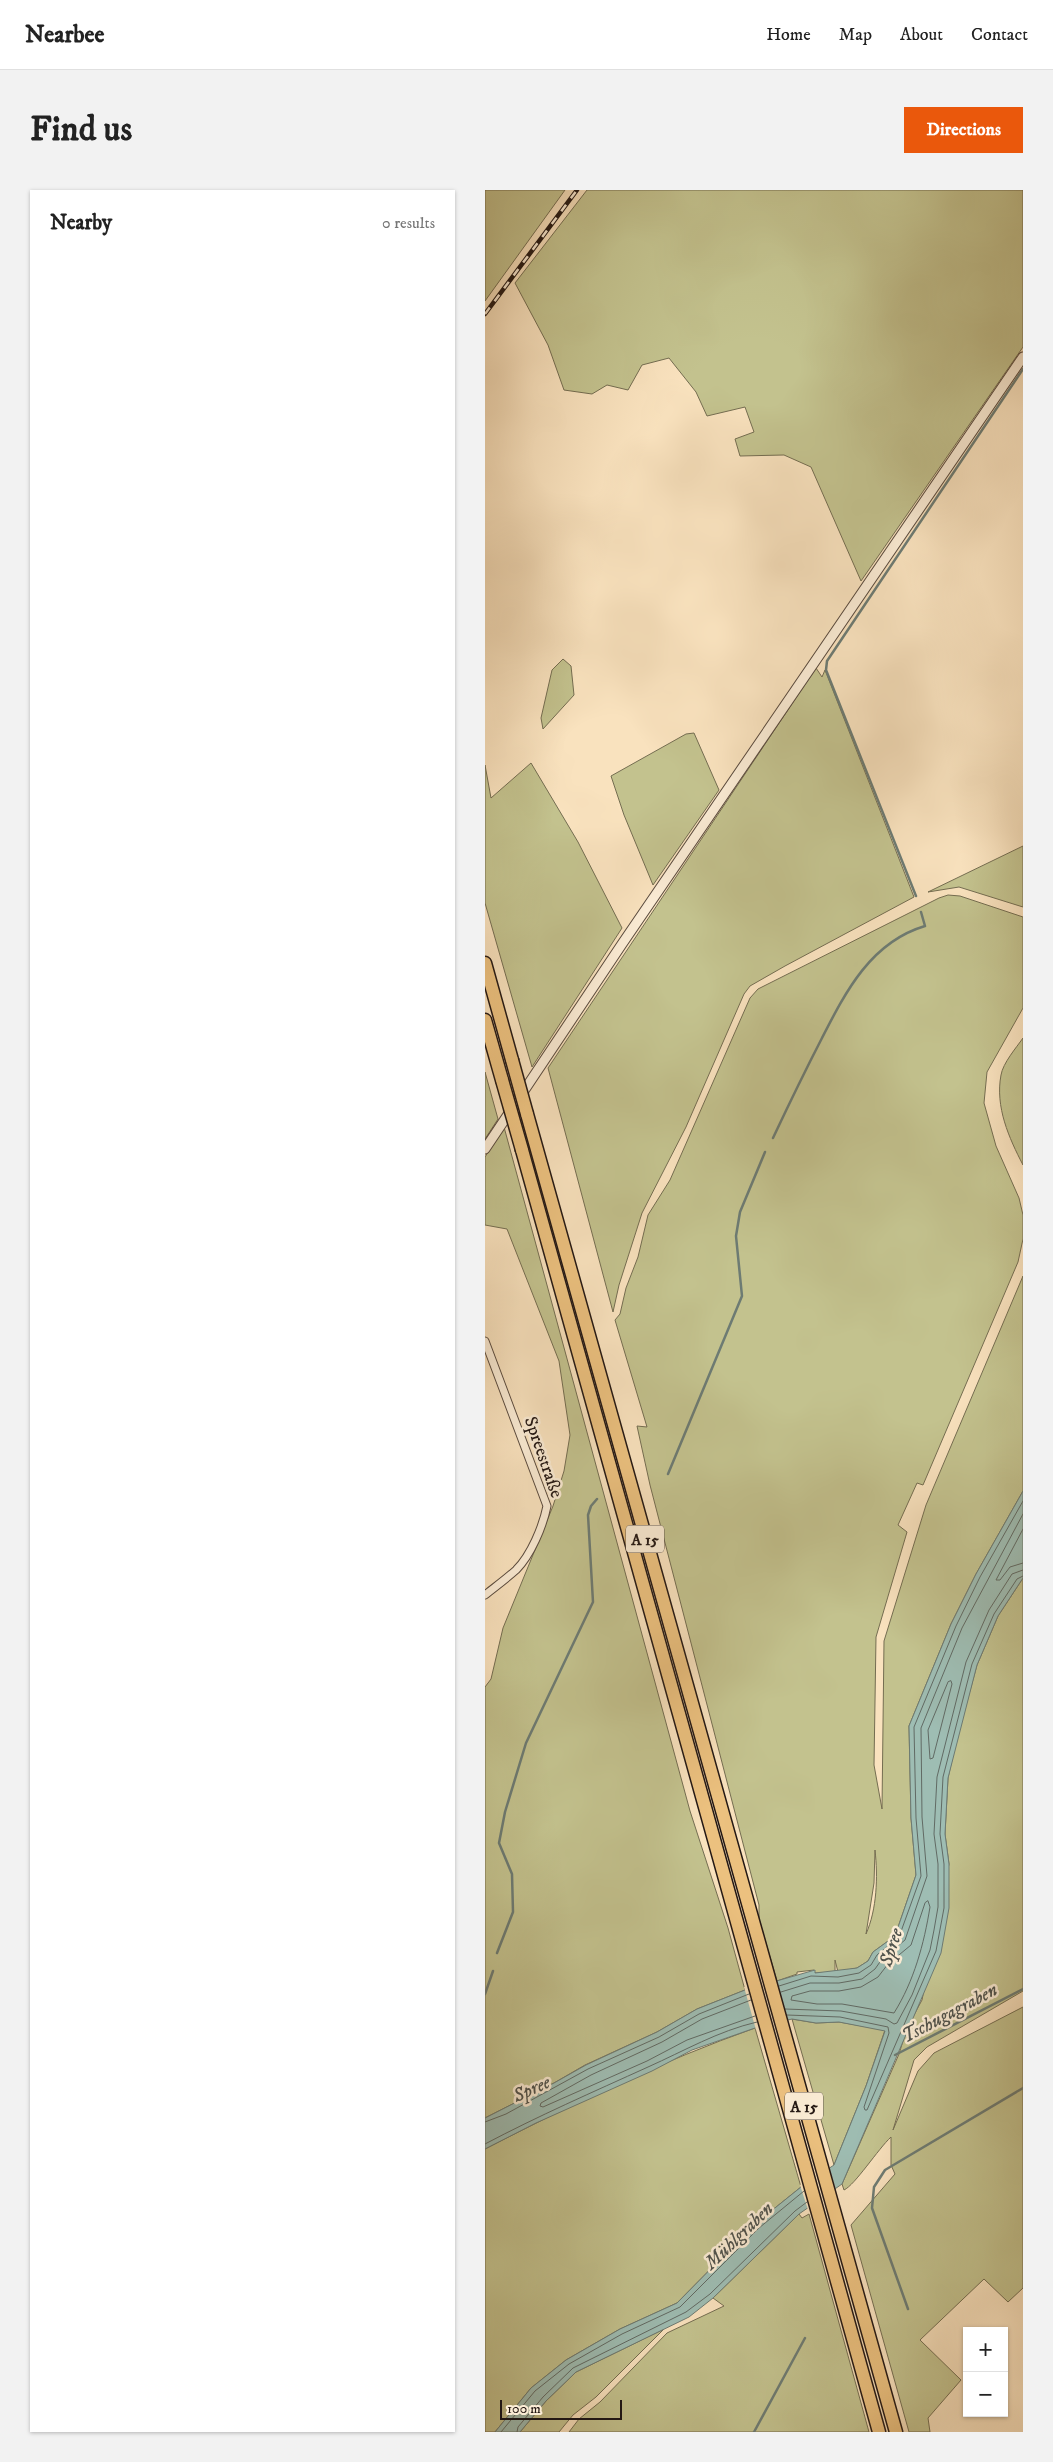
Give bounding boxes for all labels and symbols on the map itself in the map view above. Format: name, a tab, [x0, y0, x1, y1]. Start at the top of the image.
street label: Spreestraße	[519, 1414, 567, 1501]
road number: A 15	[626, 1526, 664, 1552]
water label: Spree	[875, 1925, 909, 1970]
water label: Tschugagraben	[898, 1978, 1002, 2048]
water label: Spree	[508, 2071, 555, 2109]
road number: A 15	[785, 2092, 823, 2120]
water label: Mühlgraben	[698, 2197, 779, 2276]
scale bar	[500, 2397, 623, 2420]

